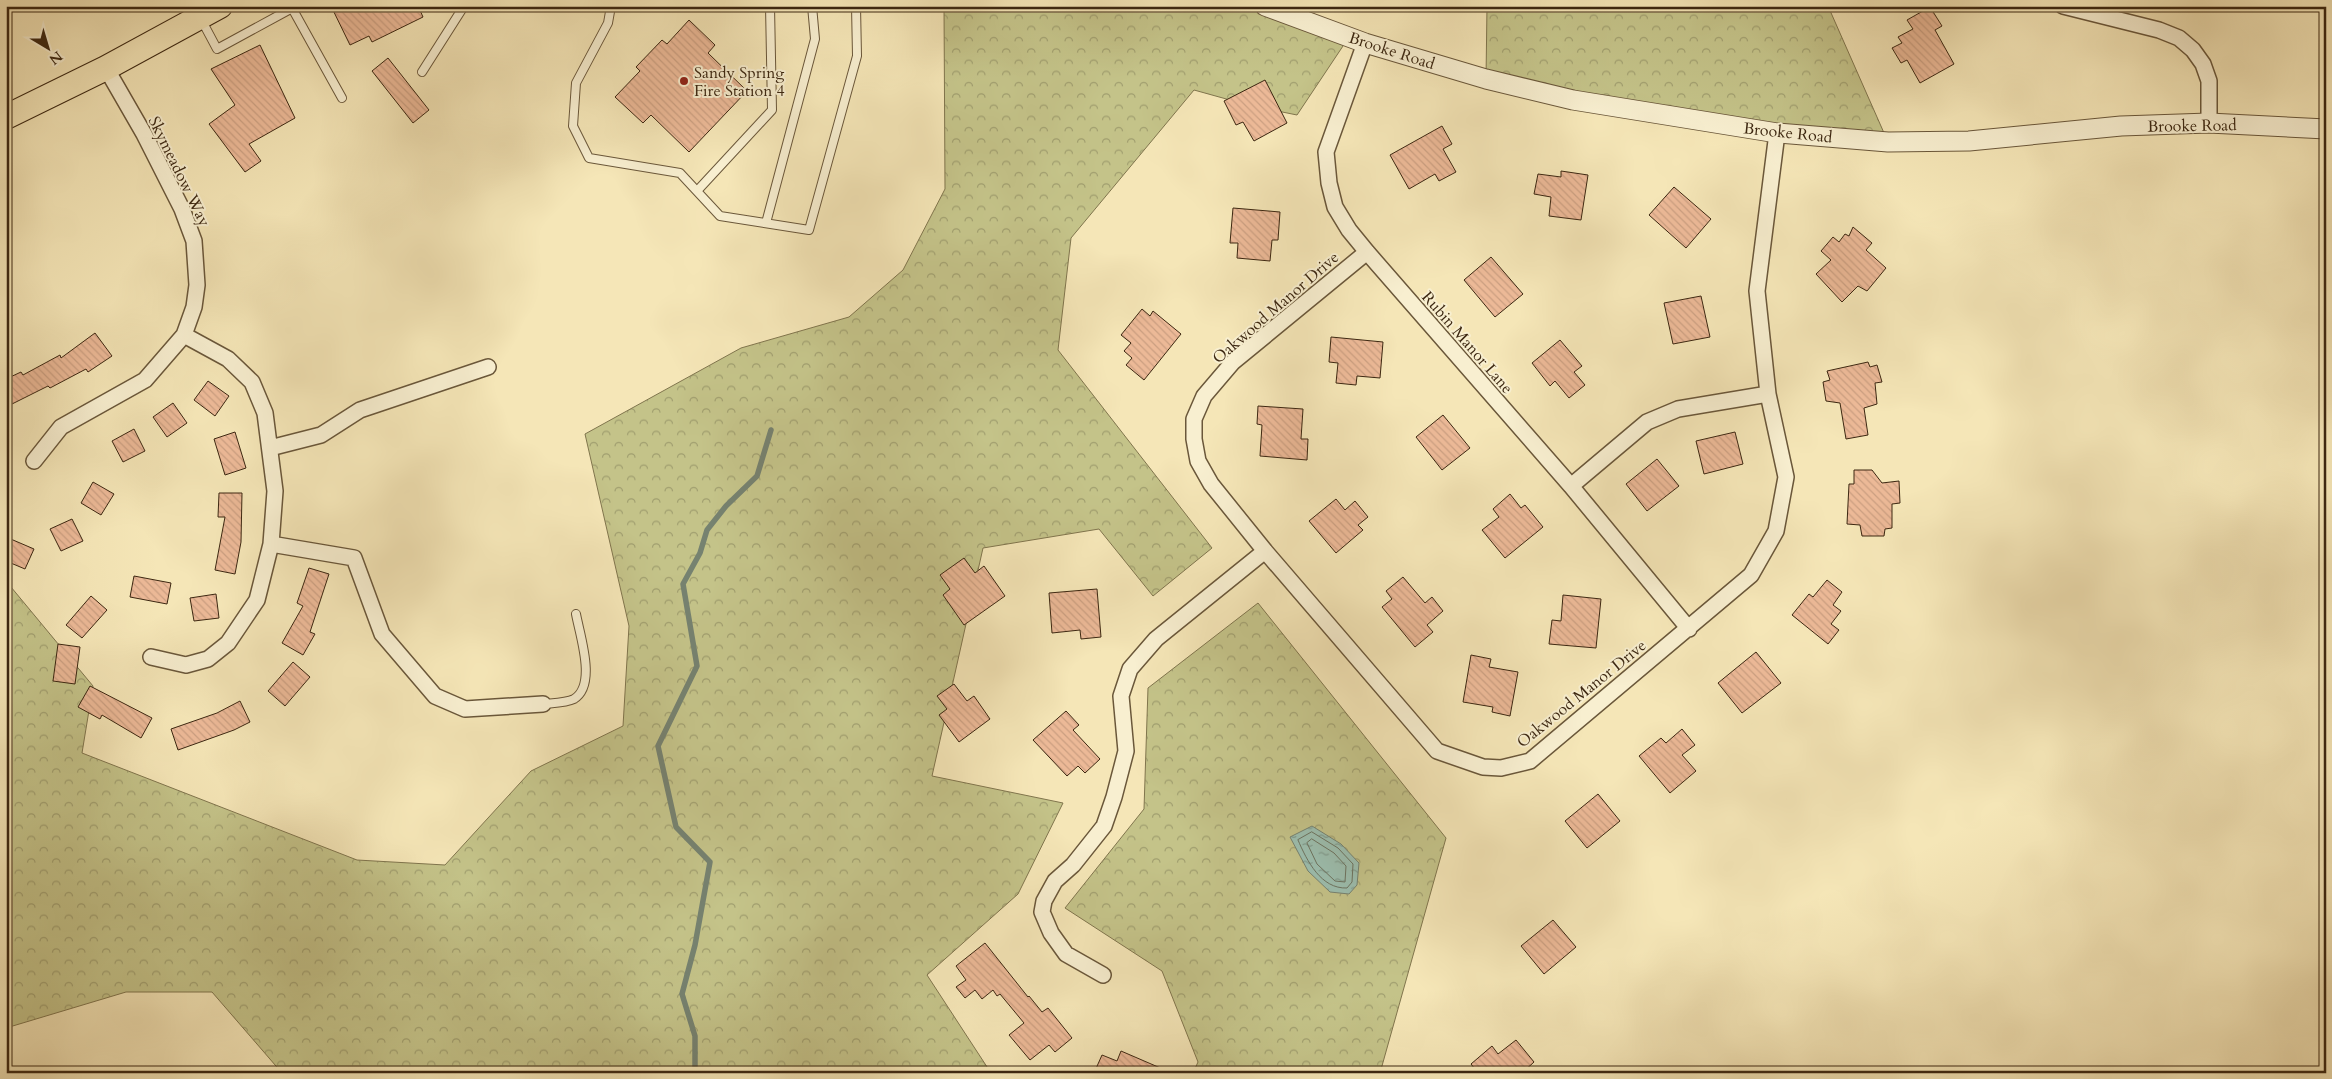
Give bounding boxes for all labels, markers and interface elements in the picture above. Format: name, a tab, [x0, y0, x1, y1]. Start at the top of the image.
north arrow	[22, 22, 72, 72]
street label: Brooke Road	[1346, 27, 1438, 75]
text: N	[45, 47, 66, 69]
place label: Sandy Spring Fire Station 4	[694, 62, 785, 102]
marker: Sandy Spring Fire Station 4	[678, 75, 690, 87]
street label: Skymeadow Way	[143, 113, 216, 231]
street label: Brooke Road	[2147, 114, 2237, 138]
street label: Brooke Road	[1742, 117, 1834, 149]
street label: Oakwood Manor Drive	[1208, 247, 1344, 369]
street label: Rubin Manor Lane	[1417, 287, 1518, 399]
street label: Oakwood Manor Drive	[1512, 635, 1651, 753]

